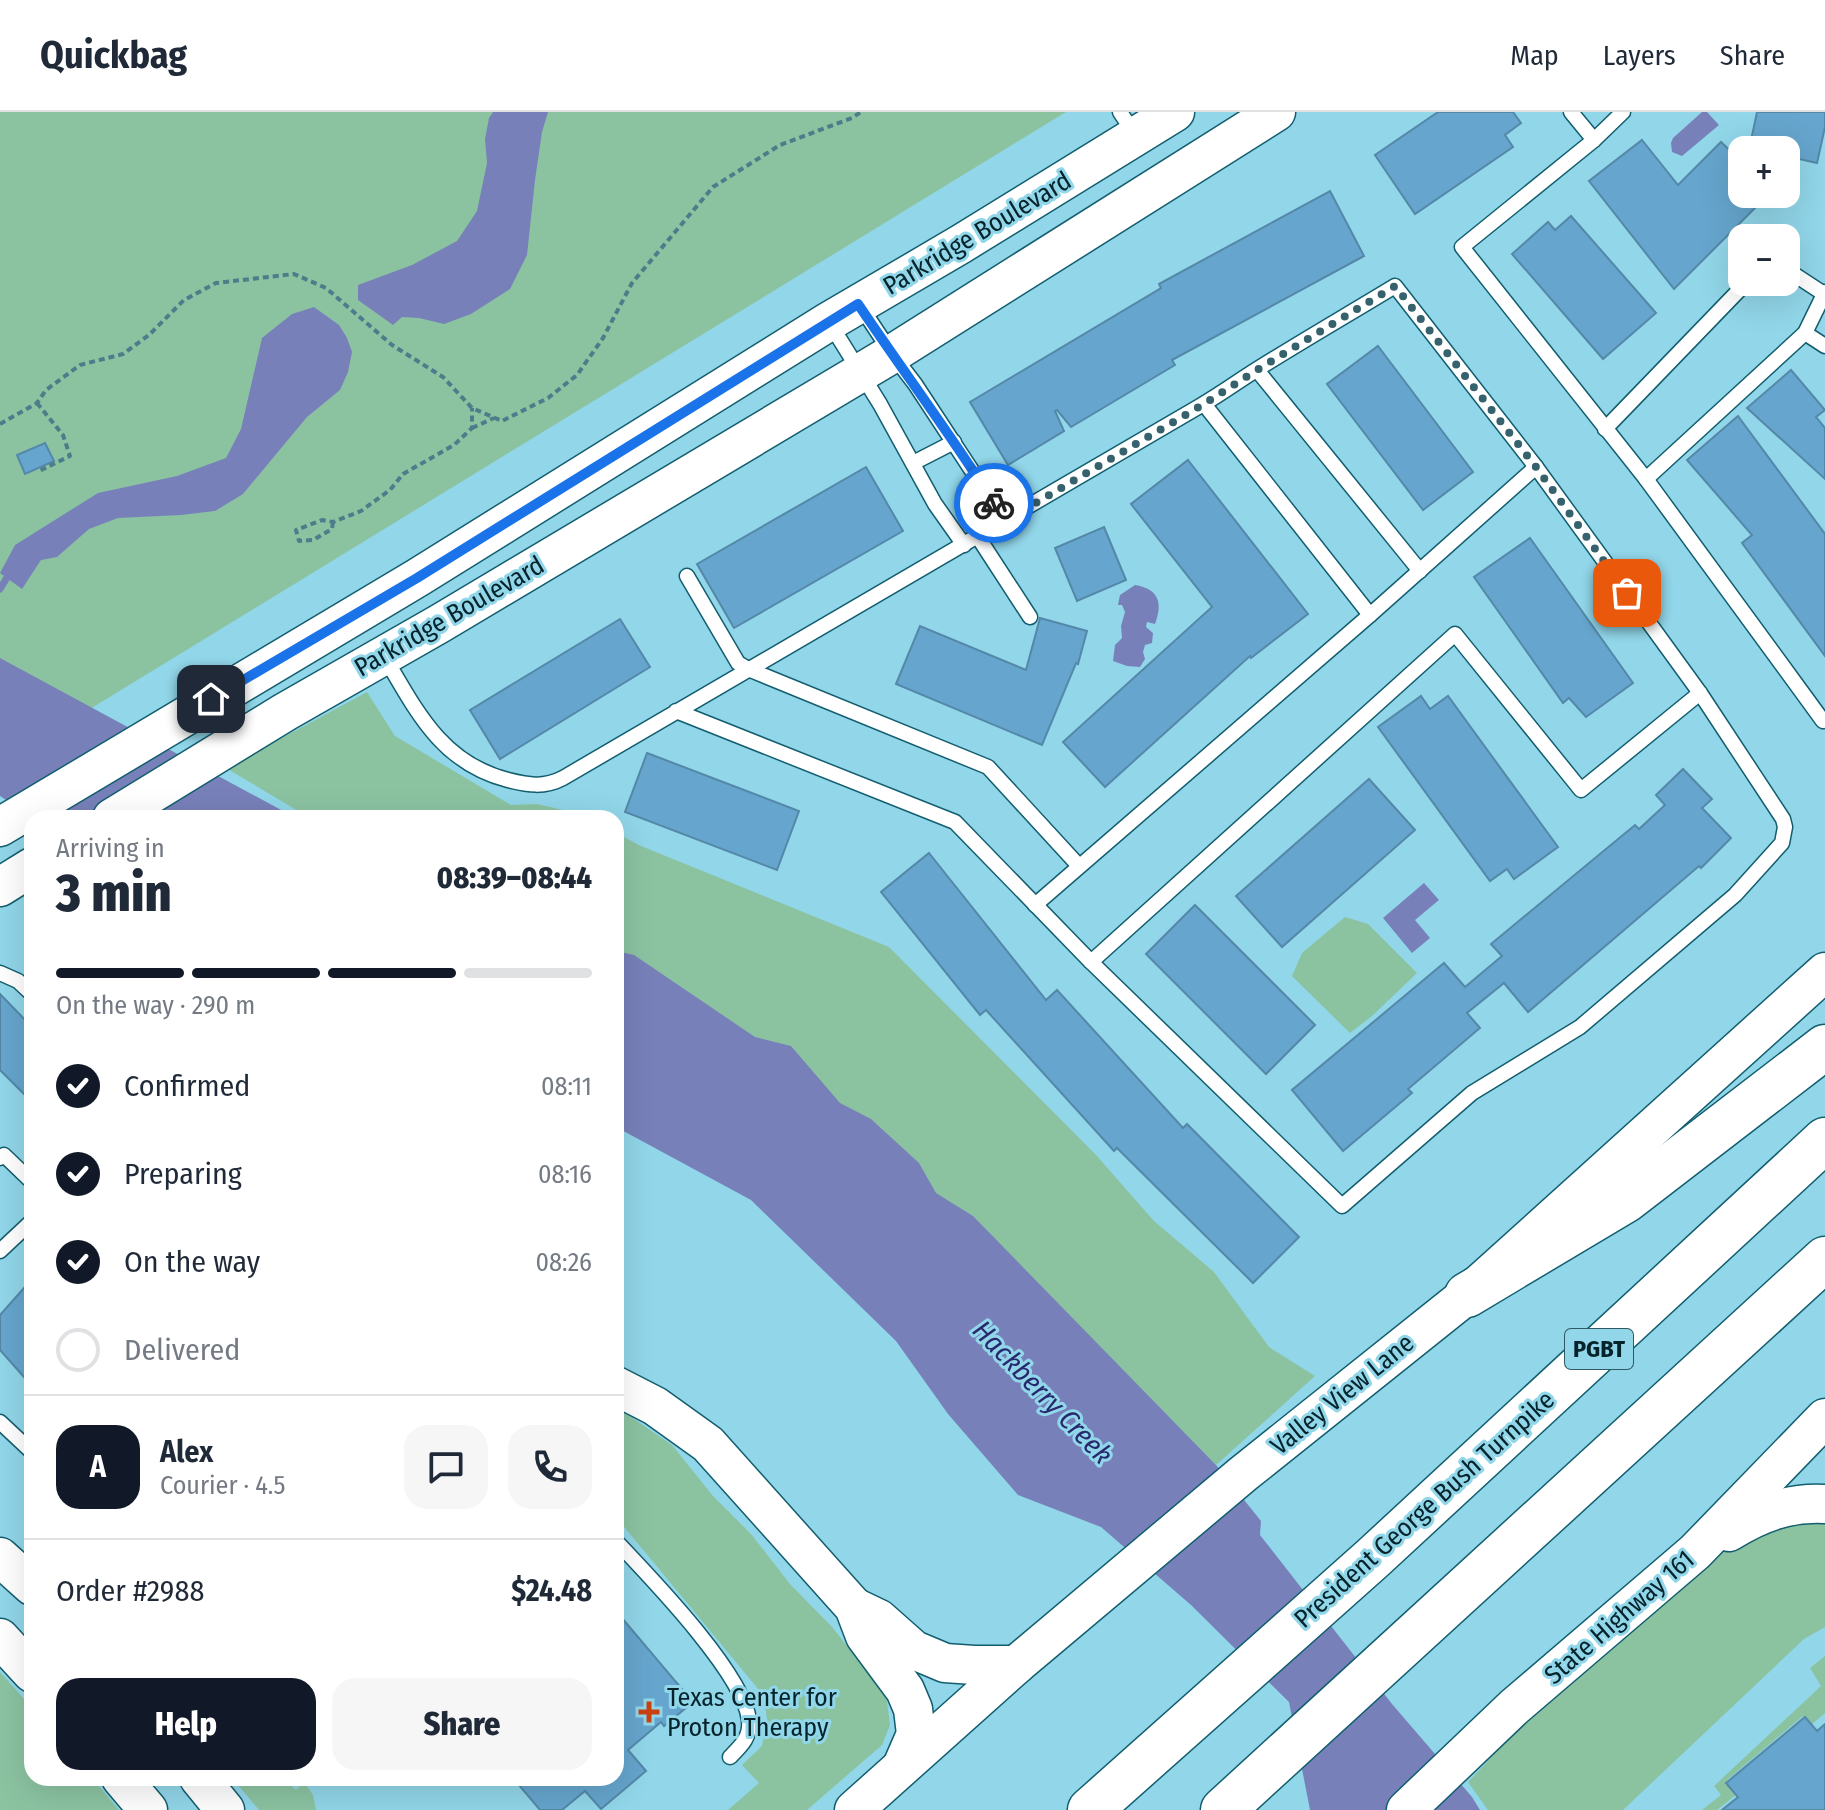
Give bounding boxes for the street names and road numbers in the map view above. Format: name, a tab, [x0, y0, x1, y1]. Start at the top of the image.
street label: Parkridge Boulevard	[878, 165, 1077, 302]
street label: Parkridge Boulevard	[349, 550, 550, 683]
street label: Valley View Lane	[1265, 1327, 1420, 1462]
road number: PGBT	[1565, 1329, 1633, 1369]
street label: President George Bush Turnpike	[1288, 1384, 1561, 1634]
street label: State Highway 161	[1538, 1544, 1700, 1691]

